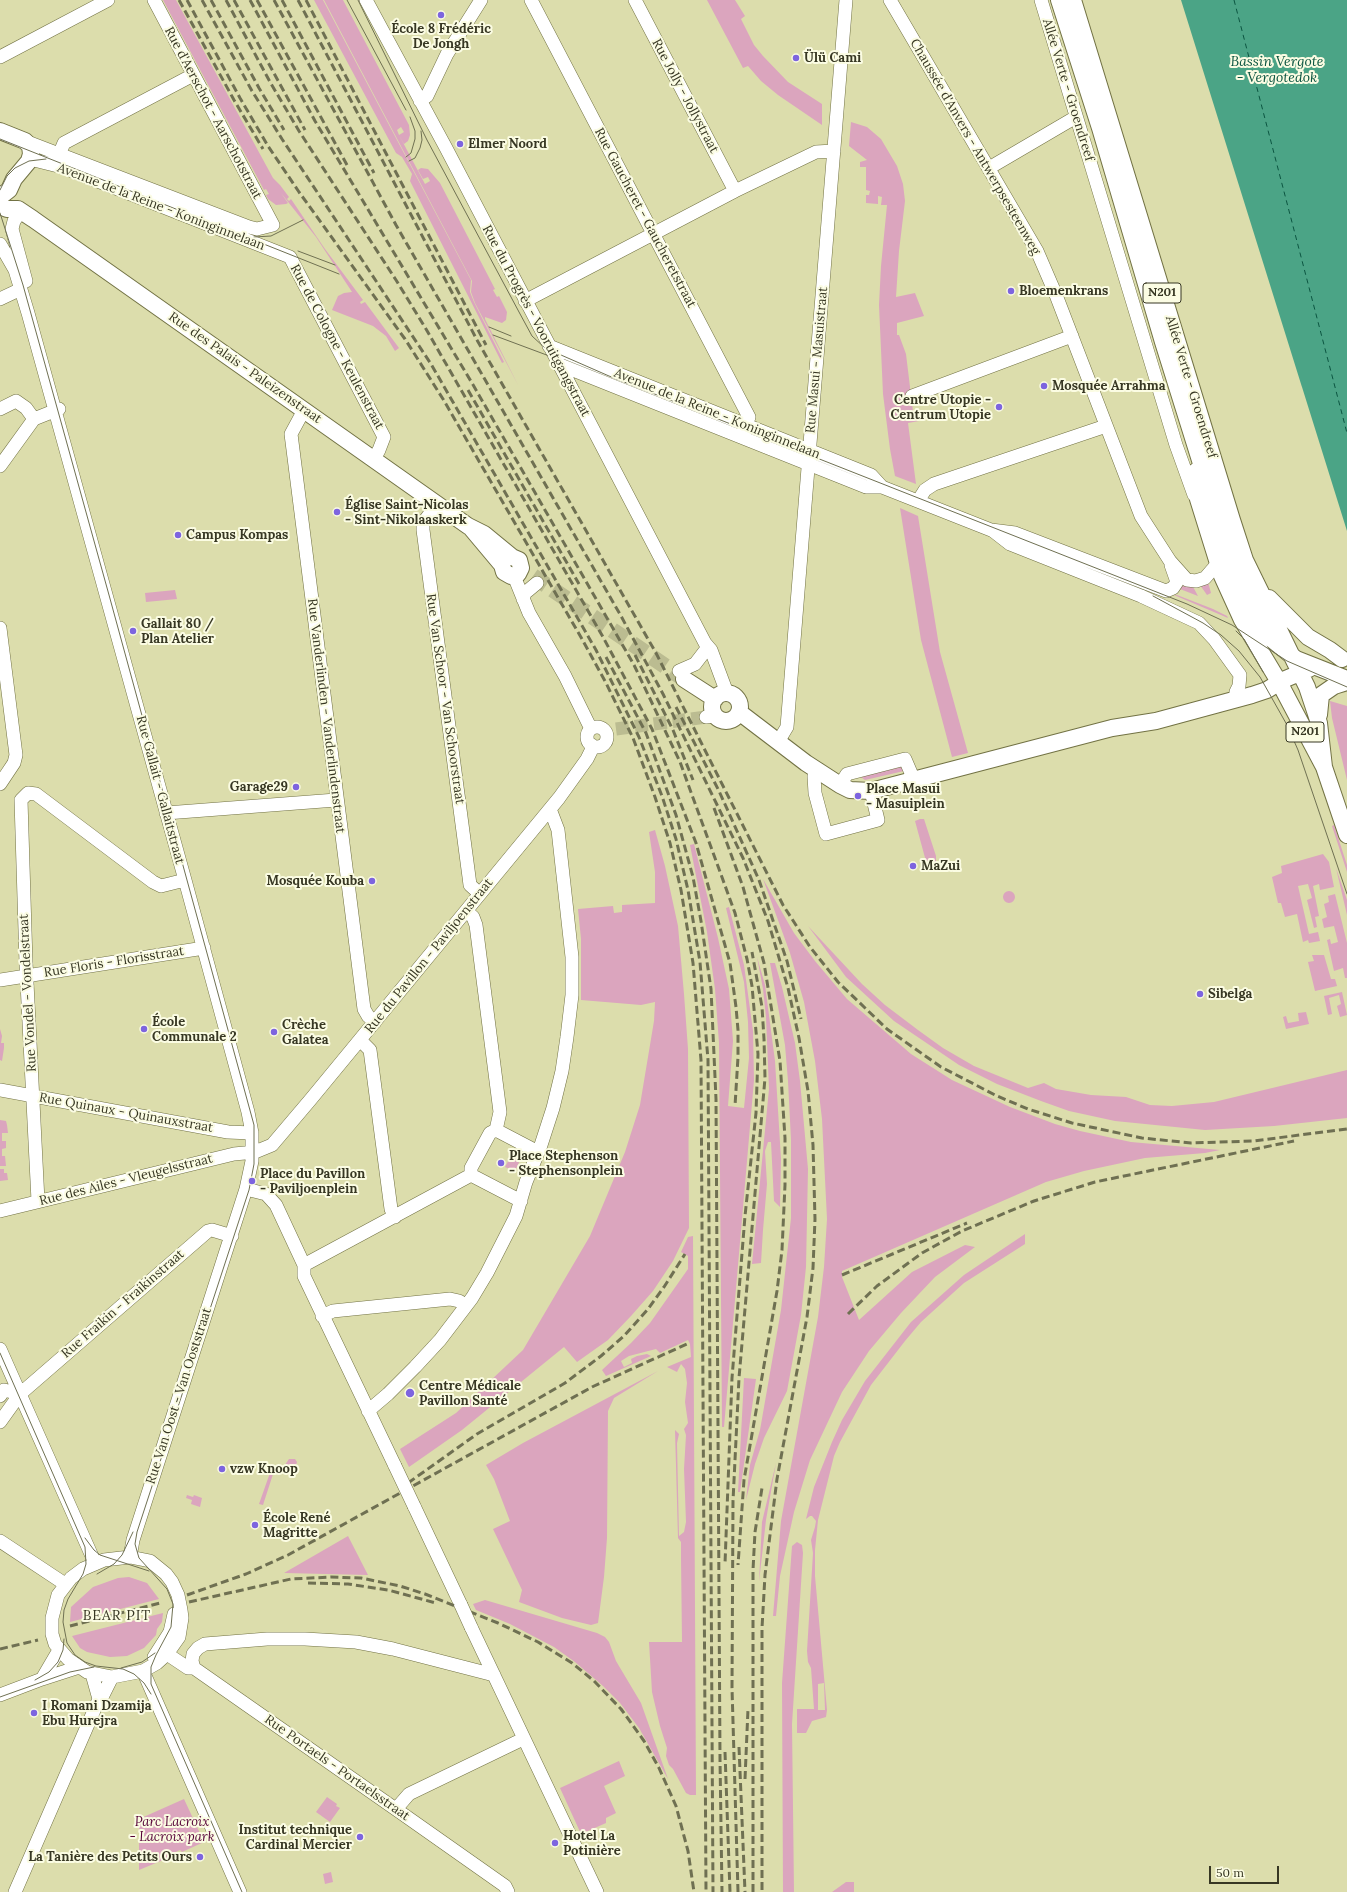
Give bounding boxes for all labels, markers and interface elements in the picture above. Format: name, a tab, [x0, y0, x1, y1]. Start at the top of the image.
marker: École 8 Frédéric De Jongh	[436, 10, 446, 20]
street label: Allée Verte - Groendreef	[1039, 17, 1097, 163]
place label: École 8 Frédéric De Jongh	[391, 21, 491, 52]
street label: Rue d'Aerschot - Aarschotstraat	[161, 24, 265, 202]
street label: Rue Jolly - Jollystraat	[648, 36, 722, 156]
street label: Chaussée d'Anvers - Antwerpsesteenweg	[907, 36, 1043, 258]
place label: Ülü Cami	[804, 50, 861, 66]
marker: Ülü Cami	[791, 53, 801, 63]
water label: Bassin Vergote - Vergotedok	[1231, 54, 1323, 86]
street label: Rue Gaucheret - Gaucheretstraat	[591, 125, 699, 311]
place label: Elmer Noord	[468, 136, 547, 152]
marker: Elmer Noord	[455, 139, 465, 149]
street label: Avenue de la Reine - Koninginnelaan	[55, 160, 267, 254]
street label: Rue du Progrès - Vooruitgangstraat	[479, 223, 593, 419]
street label: Rue de Cologne - Keulenstraat	[287, 262, 387, 432]
place label: Bloemenkrans	[1019, 283, 1108, 299]
road number: N201	[1143, 283, 1181, 303]
street label: Rue Masui - Masuistraat	[803, 286, 831, 434]
marker: Bloemenkrans	[1006, 286, 1016, 296]
street label: Rue des Palais - Paleizenstraat	[165, 309, 325, 427]
street label: Allée Verte - Groendreef	[1162, 314, 1220, 460]
street label: Avenue de la Reine - Koninginnelaan	[612, 365, 822, 463]
place label: Mosquée Arrahma	[1052, 378, 1166, 394]
marker: Mosquée Arrahma	[1039, 381, 1049, 391]
place label: Centre Utopie - Centrum Utopie	[890, 392, 991, 423]
marker: Centre Utopie - Centrum Utopie	[994, 402, 1004, 412]
place label: Église Saint-Nicolas - Sint-Nikolaaskerk	[345, 497, 469, 528]
marker: Église Saint-Nicolas - Sint-Nikolaaskerk	[332, 507, 342, 517]
place label: Campus Kompas	[186, 527, 288, 543]
marker: Campus Kompas	[173, 530, 183, 540]
street label: Rue Van Schoor - Van Schoorstraat	[422, 593, 468, 805]
street label: Rue Vanderlinden - Vanderlindenstraat	[304, 598, 348, 834]
place label: Gallait 80 / Plan Atelier	[141, 616, 214, 647]
marker: Gallait 80 / Plan Atelier	[128, 626, 138, 636]
street label: Rue Gallait - Gallaitstraat	[133, 714, 187, 866]
road number: N201	[1286, 722, 1324, 742]
place label: Garage29	[230, 779, 288, 795]
place label: Place Masui - Masuiplein	[866, 781, 945, 812]
marker: Garage29	[291, 782, 301, 792]
marker: Place Masui - Masuiplein	[853, 791, 863, 801]
place label: MaZui	[921, 858, 960, 874]
marker: MaZui	[908, 861, 918, 871]
place label: Mosquée Kouba	[267, 873, 364, 889]
street label: Rue du Pavillon - Paviljoenstraat	[362, 875, 496, 1037]
marker: Mosquée Kouba	[367, 876, 377, 886]
street label: Rue Vondel - Vondelstraat	[16, 914, 40, 1072]
street label: Rue Floris - Florisstraat	[43, 943, 185, 981]
place label: Sibelga	[1208, 986, 1252, 1002]
marker: Sibelga	[1195, 989, 1205, 999]
place label: École Communale 2	[152, 1014, 237, 1045]
place label: Crèche Galatea	[282, 1017, 329, 1048]
marker: École Communale 2	[139, 1024, 149, 1034]
marker: Crèche Galatea	[269, 1027, 279, 1037]
street label: Rue Quinaux - Quinauxstraat	[38, 1090, 214, 1136]
place label: Place Stephenson - Stephensonplein	[509, 1148, 623, 1179]
street label: Rue des Ailes - Vleugelsstraat	[38, 1151, 214, 1209]
marker: Place Stephenson - Stephensonplein	[496, 1158, 506, 1168]
place label: Place du Pavillon - Paviljoenplein	[260, 1166, 365, 1197]
marker: Place du Pavillon - Paviljoenplein	[247, 1176, 257, 1186]
street label: Rue Fraikin - Fraikinstraat	[59, 1246, 187, 1362]
street label: Rue Van Oost - Van Ooststraat	[143, 1306, 215, 1486]
place label: Centre Médicale Pavillon Santé	[419, 1378, 521, 1409]
marker: Centre Médicale Pavillon Santé	[404, 1387, 416, 1399]
place label: vzw Knoop	[230, 1461, 298, 1477]
marker: vzw Knoop	[217, 1464, 227, 1474]
place label: École René Magritte	[263, 1510, 331, 1541]
marker: École René Magritte	[250, 1520, 260, 1530]
district label: BEAR PIT	[83, 1608, 151, 1624]
place label: I Romani Dzamija Ebu Hurejra	[42, 1698, 152, 1729]
marker: I Romani Dzamija Ebu Hurejra	[29, 1708, 39, 1718]
street label: Rue Portaels - Portaelsstraat	[262, 1712, 412, 1824]
park label: Parc Lacroix - Lacroix park	[130, 1814, 214, 1845]
place label: Institut technique Cardinal Mercier	[239, 1822, 352, 1853]
place label: Hotel La Potinière	[563, 1828, 621, 1859]
marker: Institut technique Cardinal Mercier	[355, 1832, 365, 1842]
marker: Hotel La Potinière	[550, 1838, 560, 1848]
place label: La Tanière des Petits Ours	[28, 1849, 192, 1865]
marker: La Tanière des Petits Ours	[195, 1852, 205, 1862]
scale bar	[1211, 1858, 1281, 1884]
text: 50 m	[1216, 1865, 1244, 1880]

